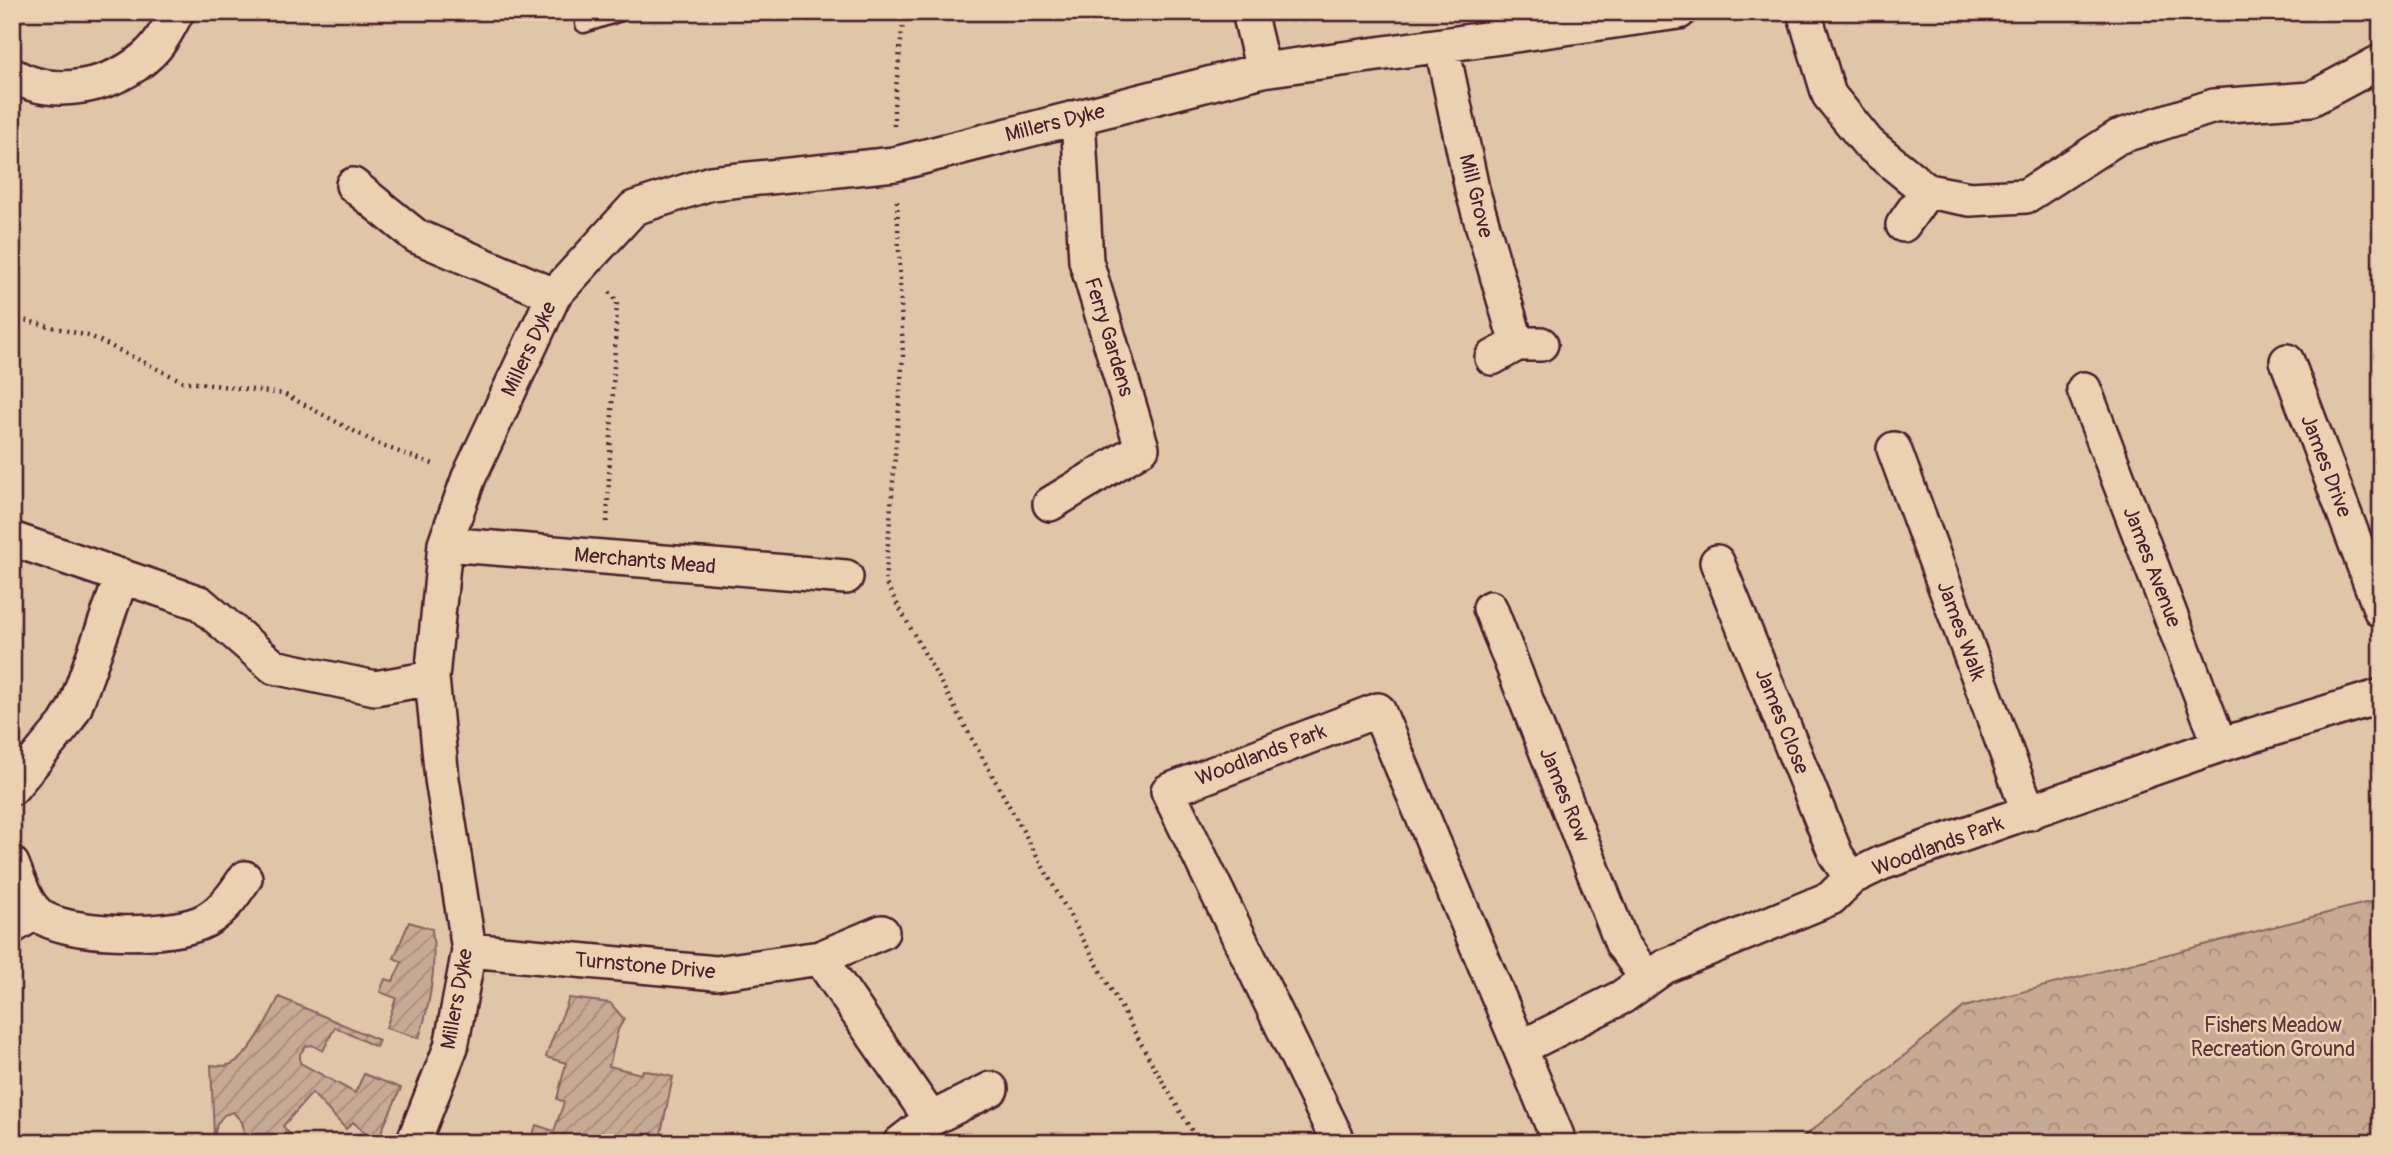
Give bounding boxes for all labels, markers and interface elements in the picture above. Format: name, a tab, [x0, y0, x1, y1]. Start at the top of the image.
street label: Millers Dyke	[1002, 97, 1108, 148]
street label: Mill Grove	[1453, 151, 1500, 241]
street label: Ferry Gardens	[1078, 274, 1140, 400]
street label: Millers Dyke	[495, 297, 563, 401]
street label: James Drive	[2294, 411, 2358, 522]
street label: James Avenue	[2117, 503, 2188, 632]
street label: Merchants Mead	[573, 541, 717, 581]
street label: James Walk	[1930, 577, 1992, 685]
street label: James Close	[1749, 664, 1816, 778]
street label: Woodlands Park	[1192, 718, 1330, 792]
street label: James Row	[1533, 744, 1595, 846]
street label: Woodlands Park	[1869, 810, 2008, 882]
street label: Millers Dyke	[435, 946, 479, 1052]
street label: Turnstone Drive	[574, 946, 717, 986]
park label: Fishers Meadow Recreation Ground	[2191, 1012, 2355, 1063]

